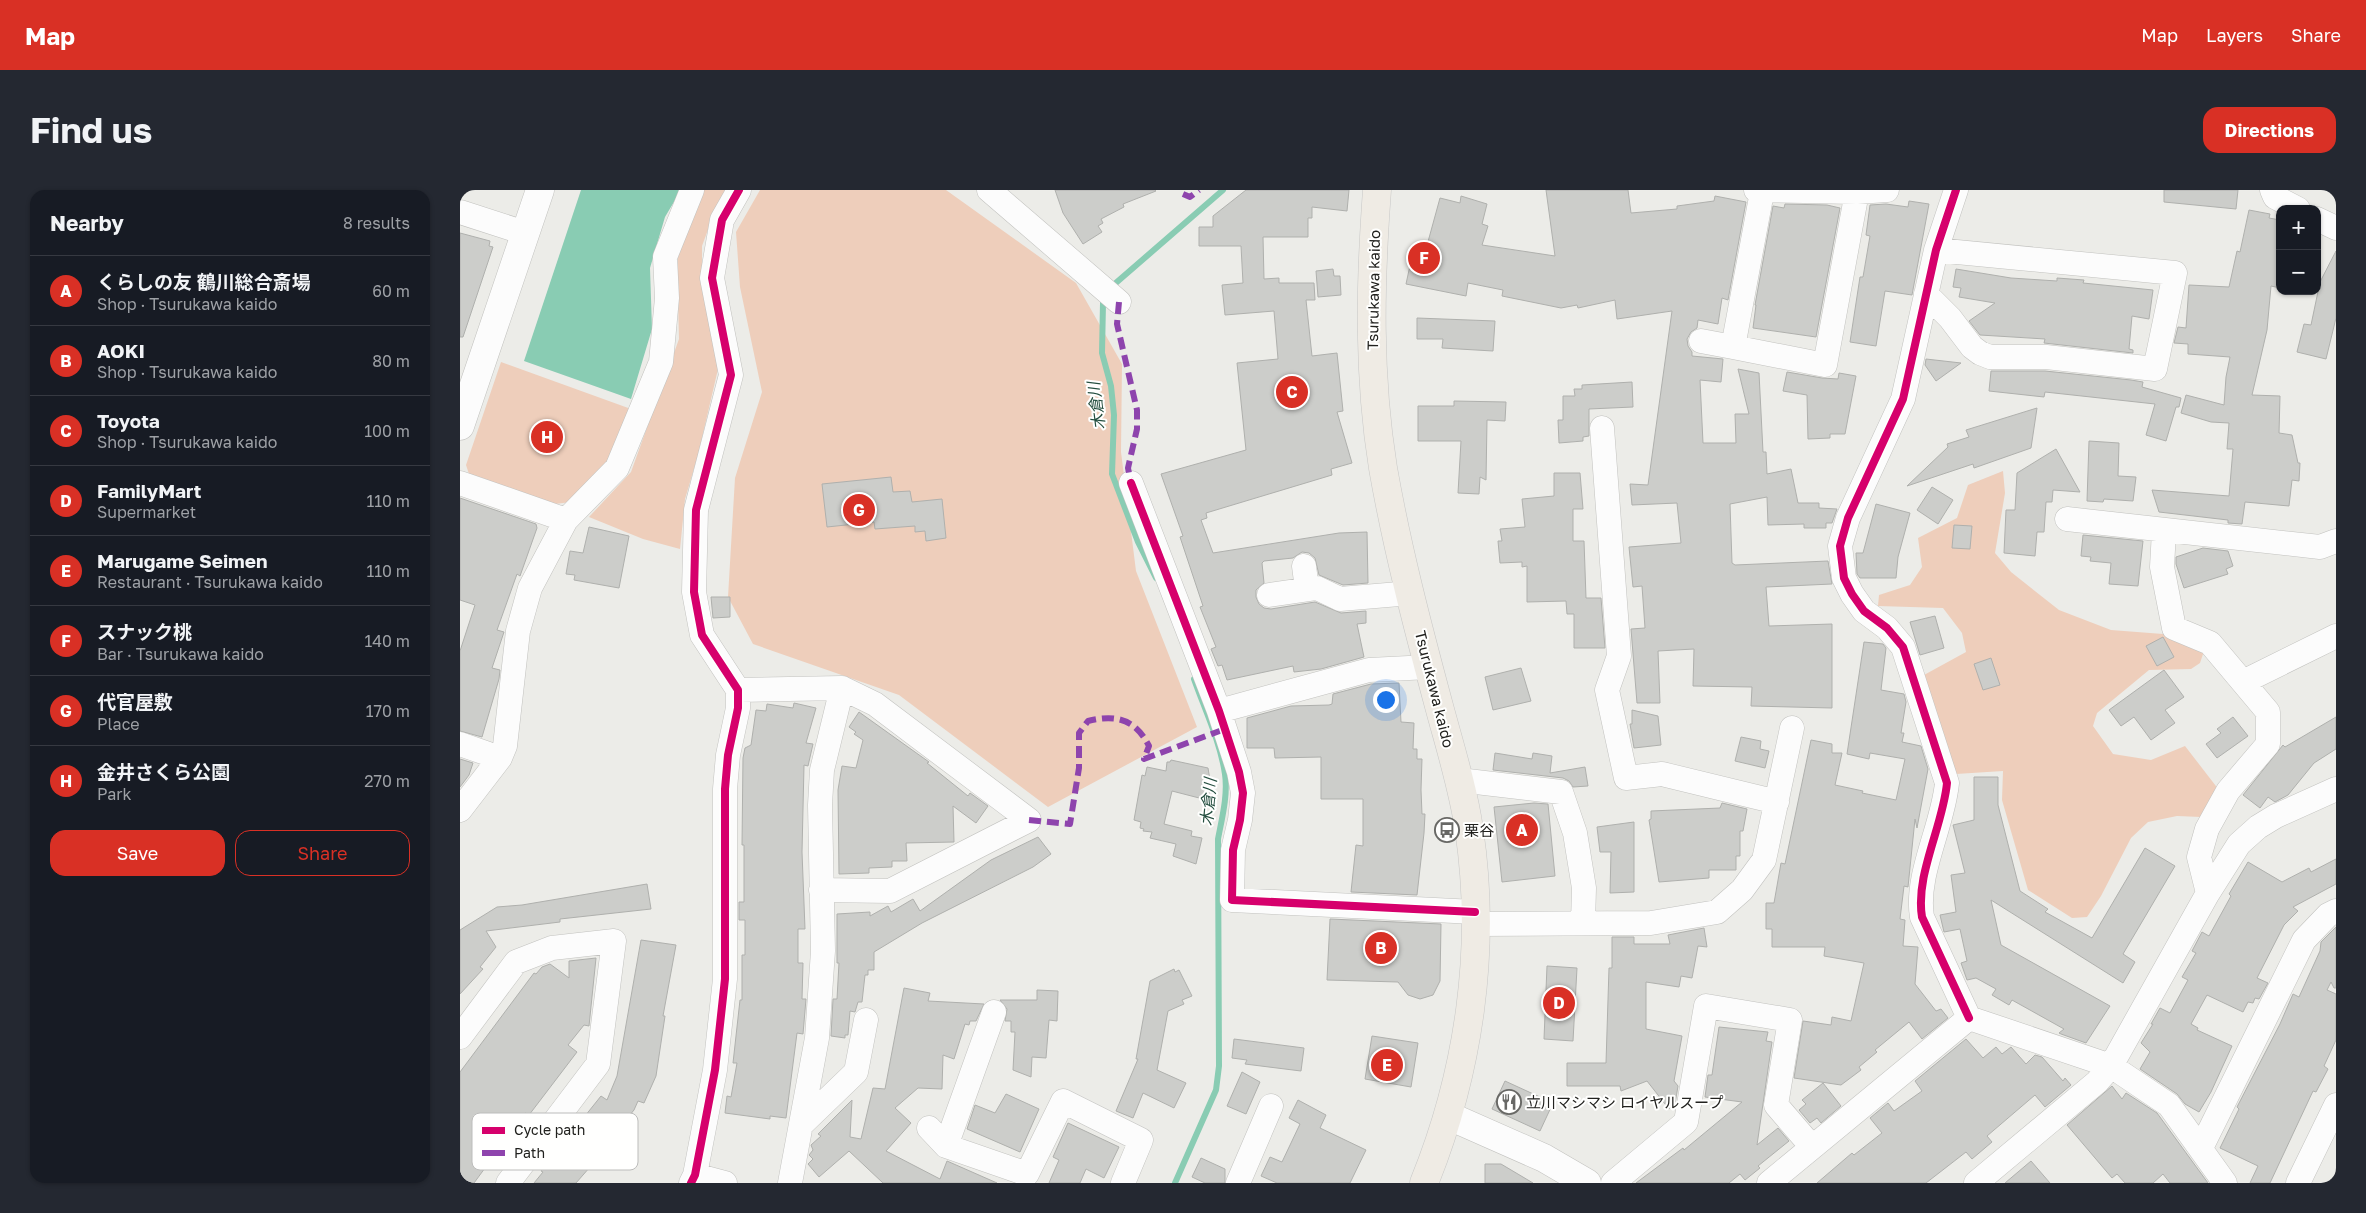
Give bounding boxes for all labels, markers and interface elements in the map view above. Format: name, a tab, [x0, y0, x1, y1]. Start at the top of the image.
text: Map	[25, 21, 75, 50]
text: Map	[2141, 24, 2178, 46]
text: Layers	[2206, 24, 2263, 46]
text: Share	[2291, 24, 2341, 46]
button: Directions	[2203, 107, 2336, 153]
text: Find us	[30, 109, 152, 151]
map controls	[2276, 205, 2321, 295]
button: +	[2276, 205, 2321, 250]
text: Nearby	[50, 210, 124, 236]
text: 8 results	[343, 213, 410, 233]
street label: Tsurukawa kaido	[1363, 230, 1383, 350]
pin: F	[1408, 239, 1440, 277]
button: −	[2276, 250, 2321, 295]
text: くらしの友 鶴川総合斎場	[97, 270, 311, 293]
text: A	[60, 281, 72, 301]
text: 60 m	[372, 281, 410, 301]
text: Shop · Tsurukawa kaido	[97, 294, 277, 314]
text: AOKI	[97, 339, 145, 362]
text: B	[60, 351, 72, 371]
text: 80 m	[372, 351, 410, 371]
text: Shop · Tsurukawa kaido	[97, 362, 277, 382]
pin: C	[1276, 373, 1308, 411]
water label: 木倉川	[1083, 379, 1109, 431]
text: Toyota	[97, 409, 160, 432]
pin: H	[531, 418, 563, 456]
text: C	[60, 421, 72, 441]
text: 100 m	[364, 421, 410, 441]
text: Shop · Tsurukawa kaido	[97, 432, 277, 452]
text: FamilyMart	[97, 479, 201, 502]
text: D	[60, 491, 72, 511]
text: 110 m	[366, 491, 410, 511]
pin: G	[843, 491, 875, 529]
text: Supermarket	[97, 502, 196, 522]
text: Marugame Seimen	[97, 549, 267, 572]
text: E	[61, 561, 71, 581]
text: 110 m	[366, 561, 410, 581]
text: Restaurant · Tsurukawa kaido	[97, 572, 323, 592]
text: スナック桃	[97, 620, 192, 643]
street label: Tsurukawa kaido	[1412, 629, 1458, 749]
text: F	[61, 631, 71, 651]
text: 140 m	[364, 631, 410, 651]
text: Bar · Tsurukawa kaido	[97, 644, 264, 664]
your location	[1373, 687, 1399, 713]
text: 代官屋敷	[97, 690, 173, 713]
text: G	[60, 701, 72, 721]
text: 170 m	[366, 701, 410, 721]
text: Place	[97, 714, 140, 734]
text: 金井さくら公園	[97, 760, 230, 783]
text: H	[60, 771, 72, 791]
text: 270 m	[364, 771, 410, 791]
water label: 木倉川	[1196, 775, 1220, 827]
text: Park	[97, 784, 132, 804]
pin: A	[1506, 811, 1538, 849]
bus stop icon: 栗谷	[1434, 817, 1460, 843]
place label: 栗谷	[1464, 821, 1494, 839]
button: Save	[50, 830, 225, 876]
button: Share	[235, 830, 410, 876]
pin: B	[1365, 929, 1397, 967]
pin: D	[1543, 984, 1575, 1022]
pin: E	[1371, 1046, 1403, 1084]
restaurant icon: 立川マシマシ ロイヤルスープ	[1496, 1089, 1522, 1115]
place label: 立川マシマシ ロイヤルスープ	[1526, 1093, 1723, 1111]
legend	[472, 1113, 638, 1170]
text: Cycle path	[514, 1121, 585, 1138]
text: Path	[514, 1144, 545, 1161]

